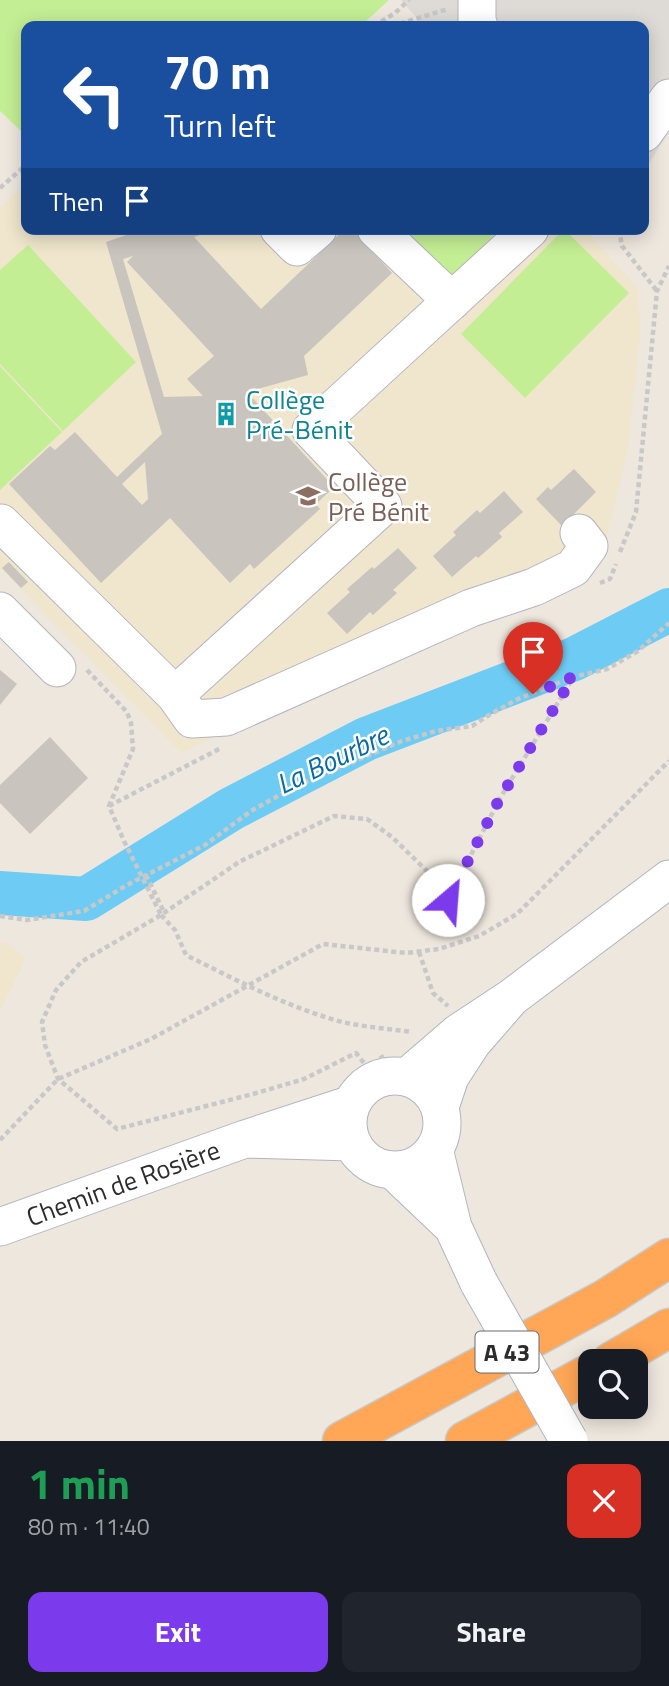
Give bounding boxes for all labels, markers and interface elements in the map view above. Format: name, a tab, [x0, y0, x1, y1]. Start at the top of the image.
text: 70 m	[164, 33, 271, 108]
icon: left	[49, 49, 140, 140]
text: Turn left	[164, 101, 276, 149]
text: Then	[49, 182, 104, 221]
icon: arrive	[118, 182, 156, 220]
place label: Collège Pré-Bénit	[246, 380, 353, 449]
building icon: Collège Pré-Bénit	[212, 400, 240, 428]
place label: Collège Pré Bénit	[328, 462, 429, 531]
school or university icon: Collège Pré Bénit	[294, 482, 322, 510]
pin	[503, 622, 563, 694]
icon: arrive	[514, 633, 552, 671]
water label: La Bourbre	[269, 712, 397, 805]
position arrow	[411, 863, 485, 937]
street label: Chemin de Rosière	[21, 1130, 225, 1236]
road number: A 43	[476, 1332, 538, 1372]
map controls	[578, 1349, 648, 1419]
button: search	[578, 1349, 648, 1419]
text: 1 min	[28, 1451, 130, 1515]
button: close	[567, 1464, 641, 1538]
text: 80 m · 11:40	[28, 1509, 150, 1544]
button: Exit	[28, 1592, 328, 1672]
button: Share	[342, 1592, 641, 1672]

